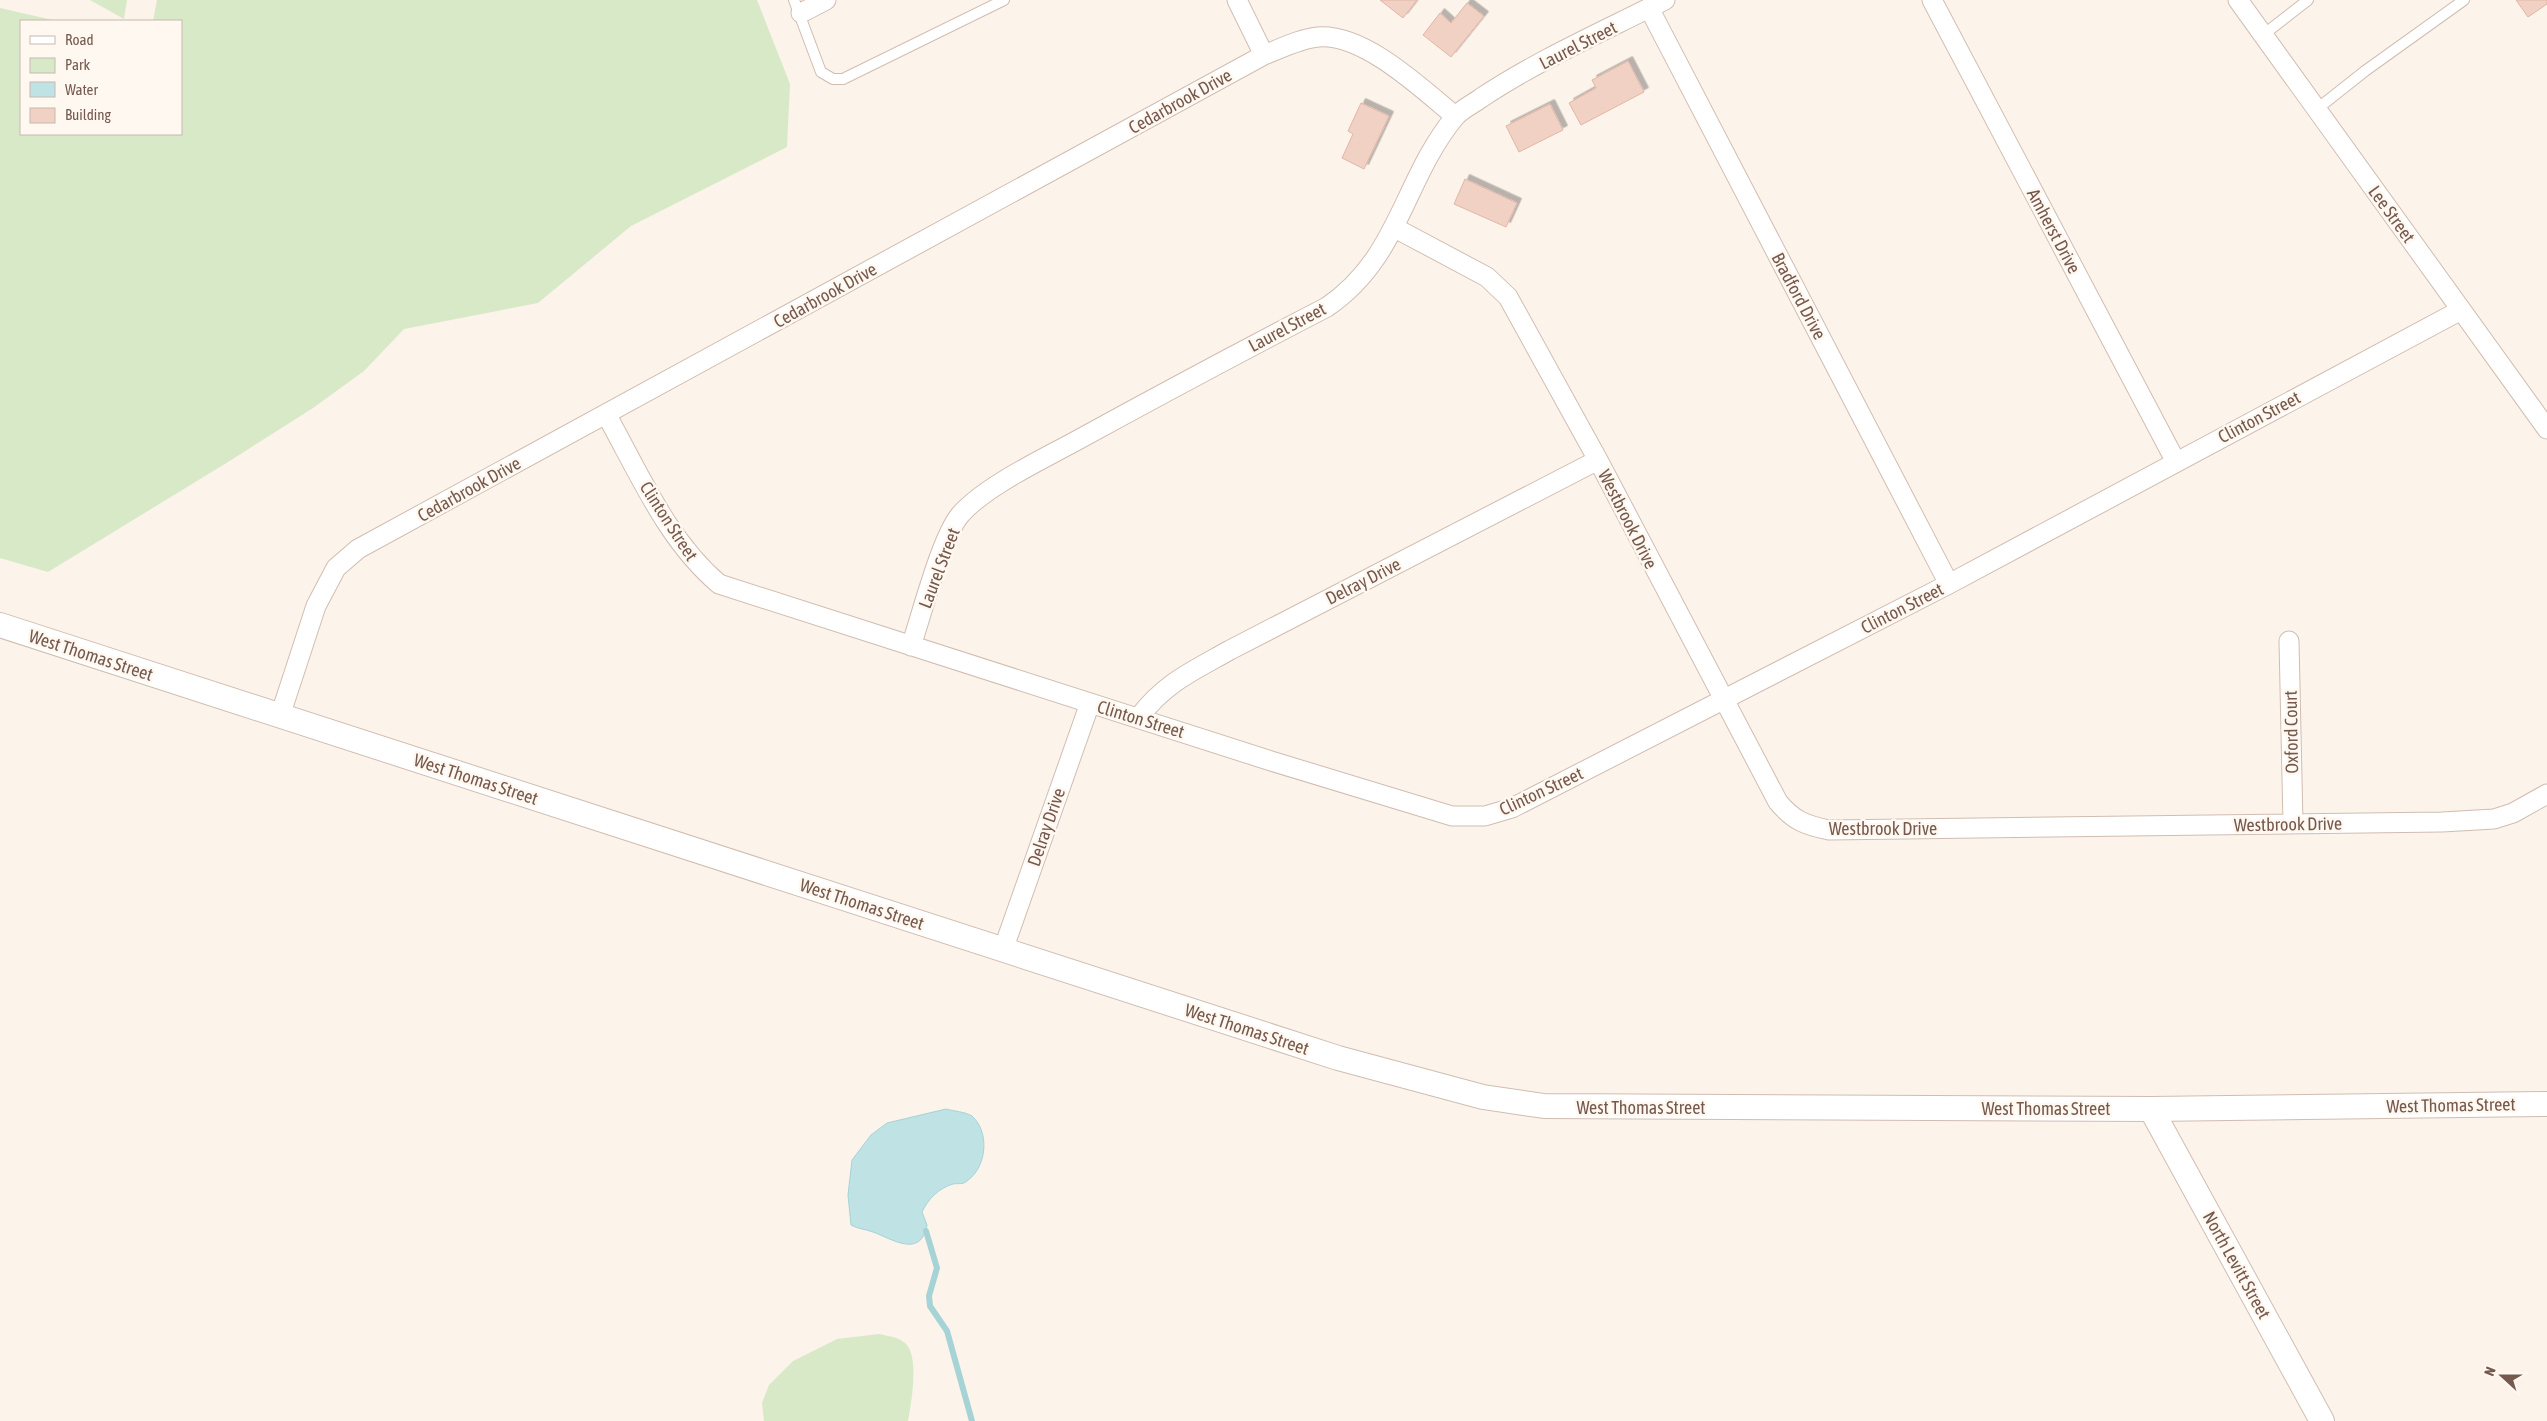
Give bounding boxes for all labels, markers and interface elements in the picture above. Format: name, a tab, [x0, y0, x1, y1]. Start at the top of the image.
street label: Laurel Street	[1536, 17, 1620, 73]
legend	[20, 20, 182, 135]
text: Road	[65, 31, 94, 48]
text: Park	[65, 56, 90, 73]
street label: Cedarbrook Drive	[1125, 64, 1235, 138]
text: Water	[65, 81, 98, 98]
text: Building	[65, 106, 111, 123]
street label: Lee Street	[2364, 181, 2420, 247]
street label: Amherst Drive	[2023, 185, 2085, 277]
street label: Bradford Drive	[1767, 249, 1831, 343]
street label: Cedarbrook Drive	[770, 258, 880, 332]
street label: Laurel Street	[1245, 298, 1329, 356]
street label: Clinton Street	[2214, 387, 2304, 447]
street label: Cedarbrook Drive	[414, 452, 524, 526]
street label: Westbrook Drive	[1594, 466, 1662, 572]
street label: Clinton Street	[636, 478, 702, 564]
street label: Laurel Street	[914, 525, 964, 611]
street label: Delray Drive	[1322, 553, 1404, 609]
street label: Clinton Street	[1857, 578, 1947, 638]
street label: West Thomas Street	[26, 625, 156, 685]
street label: Oxford Court	[2280, 690, 2302, 774]
street label: Clinton Street	[1095, 696, 1187, 742]
street label: West Thomas Street	[411, 749, 541, 809]
street label: Clinton Street	[1496, 762, 1586, 820]
street label: Delray Drive	[1023, 785, 1069, 869]
street label: Westbrook Drive	[2234, 813, 2342, 835]
street label: Westbrook Drive	[1829, 818, 1937, 839]
street label: West Thomas Street	[797, 874, 927, 934]
street label: West Thomas Street	[1182, 999, 1312, 1059]
street label: West Thomas Street	[2386, 1093, 2516, 1117]
street label: West Thomas Street	[1576, 1097, 1706, 1118]
street label: West Thomas Street	[1981, 1098, 2111, 1119]
street label: North Levitt Street	[2199, 1208, 2275, 1322]
north arrow	[2477, 1351, 2527, 1401]
text: N	[2481, 1365, 2499, 1378]

